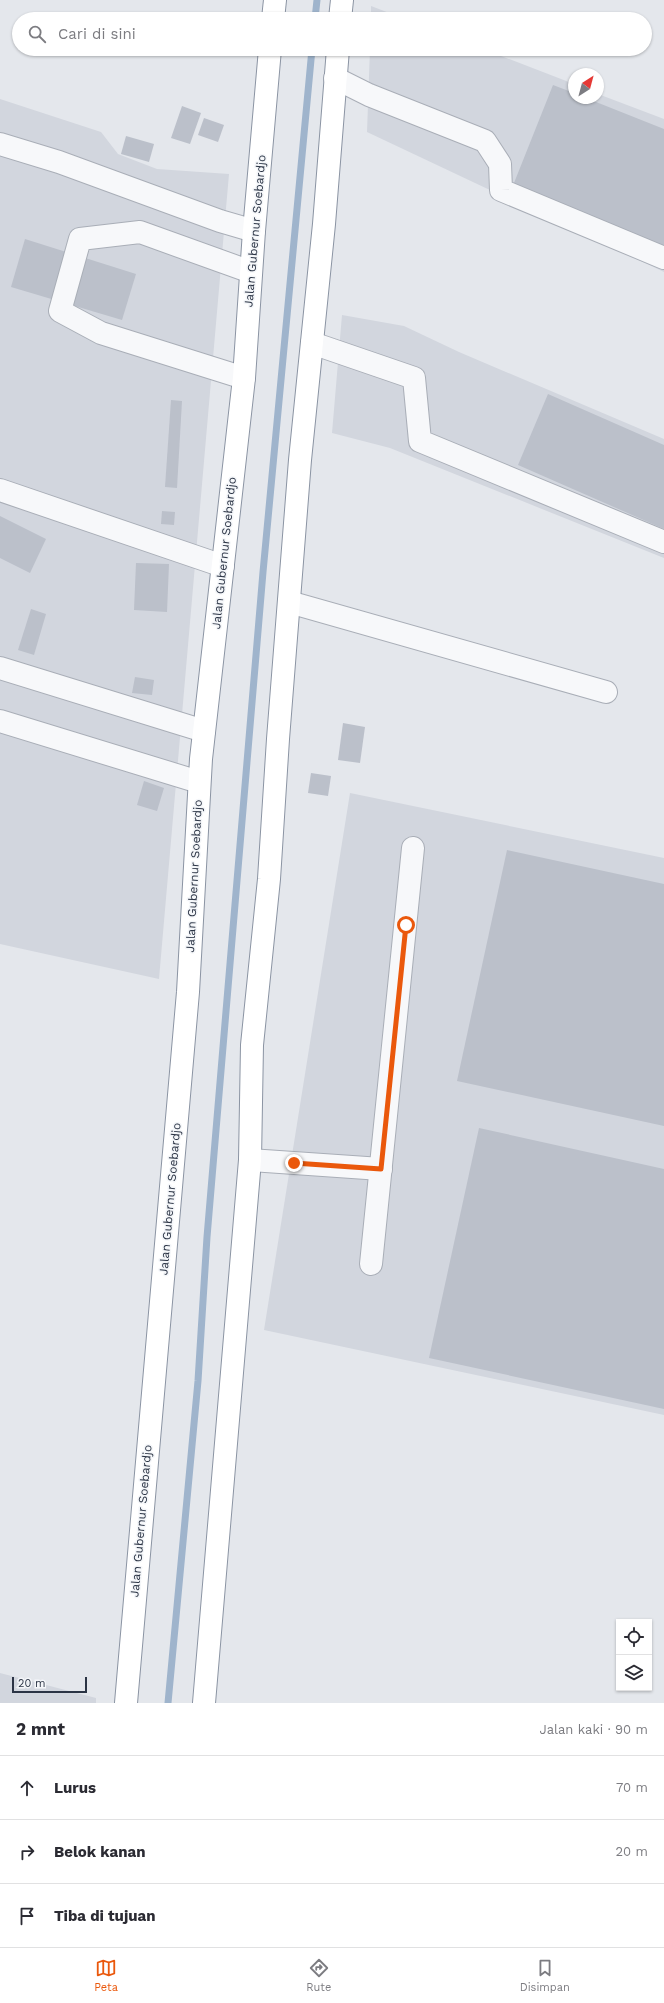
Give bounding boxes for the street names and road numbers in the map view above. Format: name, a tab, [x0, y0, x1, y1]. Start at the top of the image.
street label: Jalan Gubernur Soebardjo	[241, 154, 269, 308]
street label: Jalan Gubernur Soebardjo	[209, 476, 239, 630]
street label: Jalan Gubernur Soebardjo	[183, 799, 205, 953]
street label: Jalan Gubernur Soebardjo	[156, 1122, 184, 1276]
street label: Jalan Gubernur Soebardjo	[127, 1444, 155, 1598]

